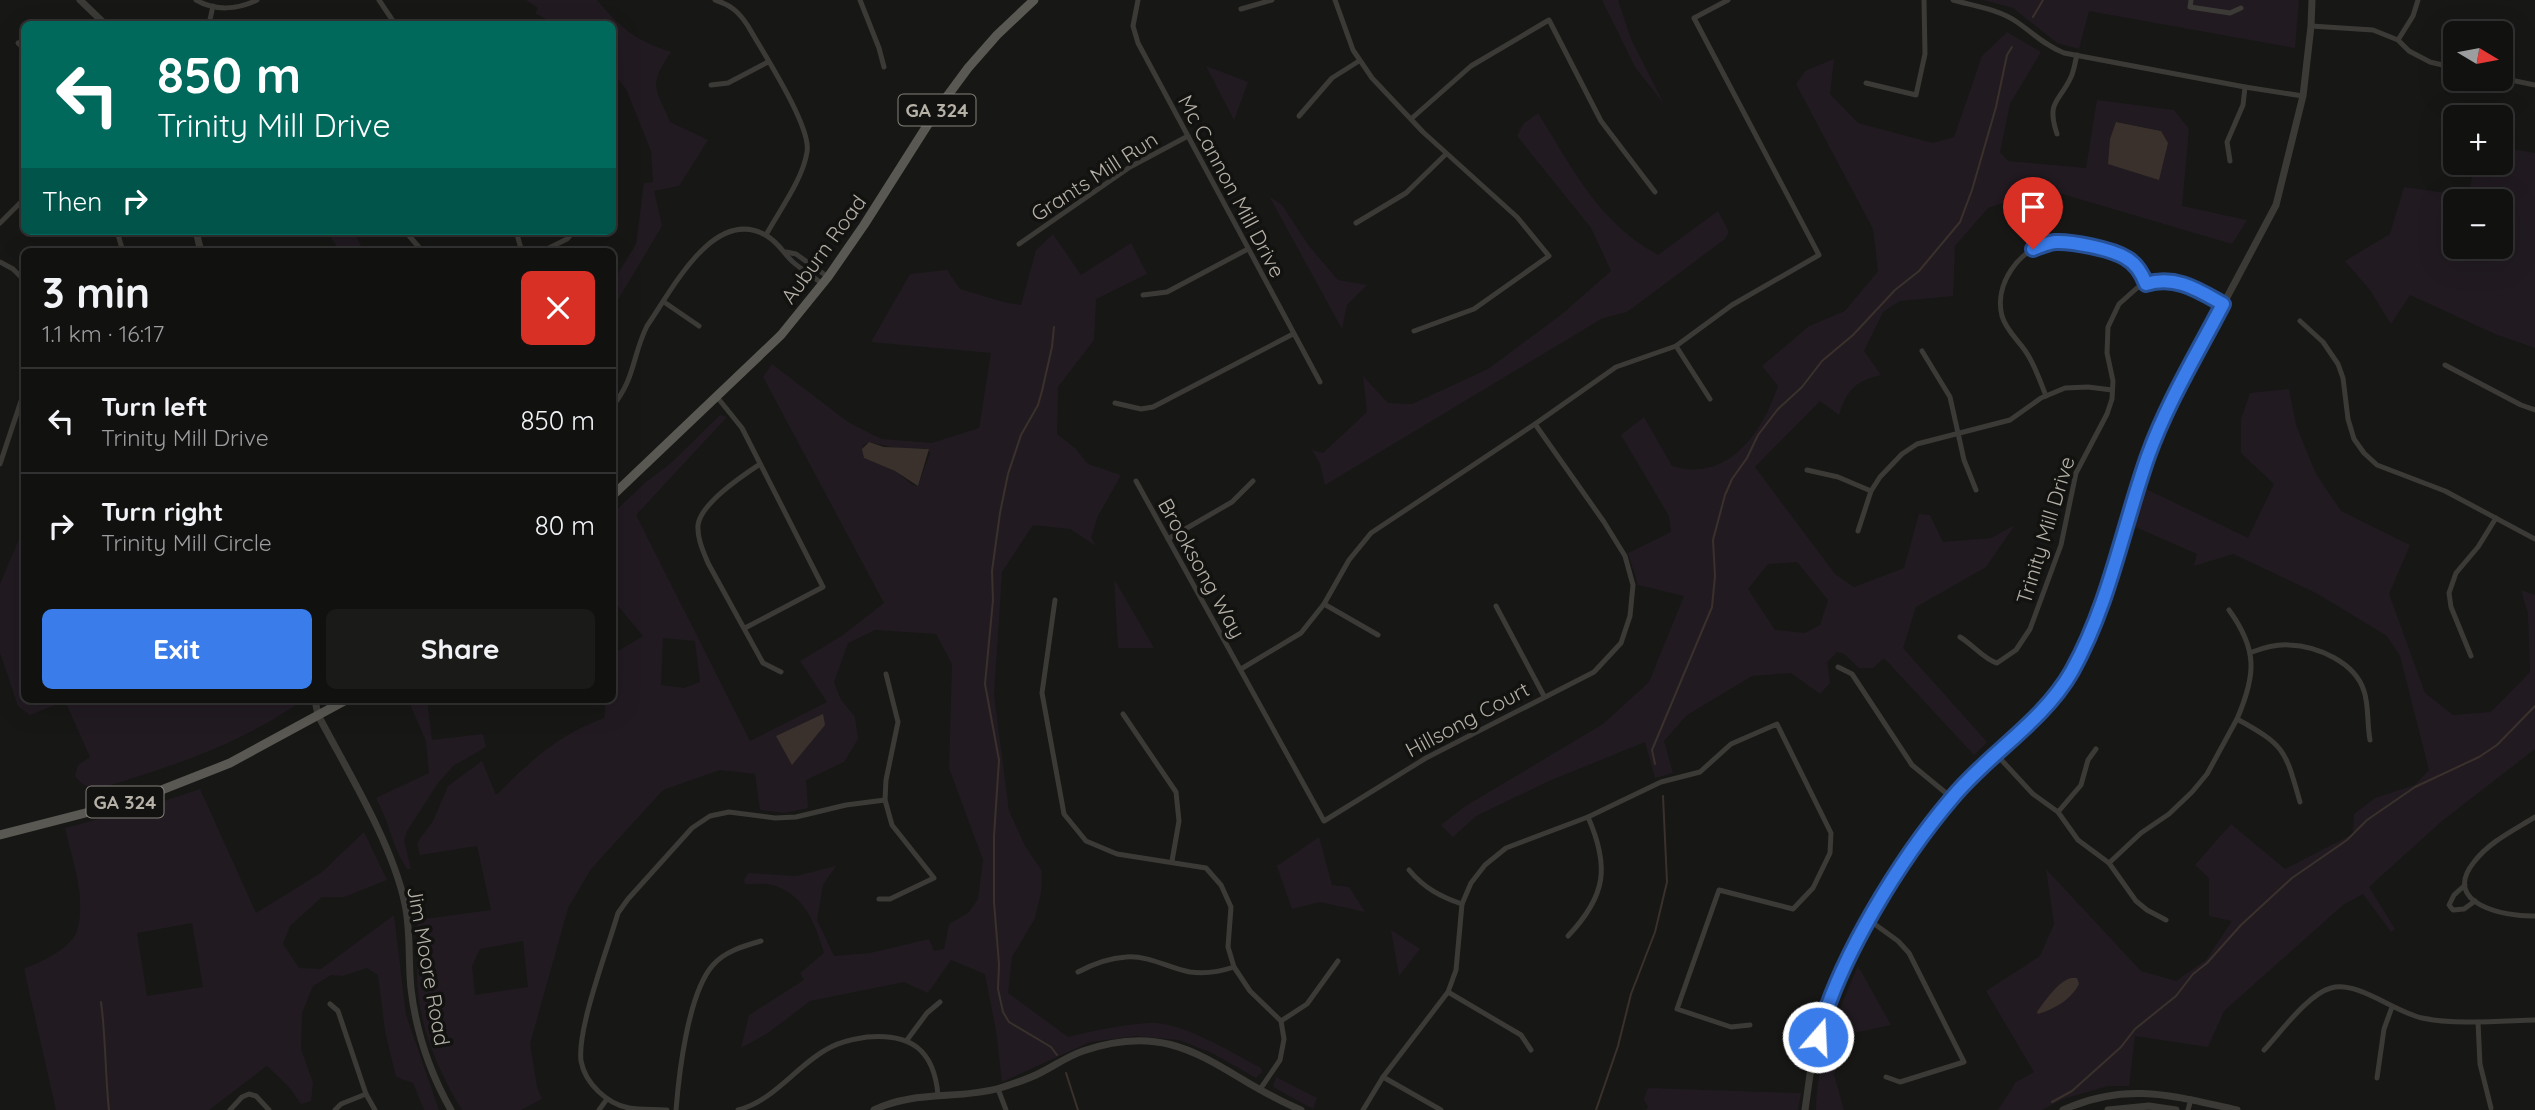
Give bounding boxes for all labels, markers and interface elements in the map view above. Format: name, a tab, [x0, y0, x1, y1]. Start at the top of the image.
north arrow	[2443, 21, 2513, 91]
map controls	[2443, 21, 2513, 259]
text: 850 m	[157, 44, 301, 105]
icon: left	[42, 49, 133, 140]
street label: Mc Cannon Mill Drive	[1173, 90, 1291, 282]
road number: GA 324	[898, 94, 976, 125]
text: Trinity Mill Drive	[157, 105, 390, 145]
button: +	[2443, 105, 2513, 175]
street label: Grants Mill Run	[1026, 125, 1162, 227]
pin	[2003, 177, 2063, 249]
icon: right	[116, 182, 154, 220]
text: Then	[42, 185, 102, 218]
icon: arrive	[2014, 188, 2052, 226]
button: −	[2443, 189, 2513, 259]
street label: Auburn Road	[775, 190, 871, 308]
text: 3 min	[42, 266, 150, 319]
button: close	[521, 271, 595, 345]
text: 1.1 km · 16:17	[42, 319, 164, 348]
text: Turn left	[101, 390, 208, 423]
icon: left	[42, 402, 80, 440]
text: 850 m	[521, 404, 595, 437]
text: Trinity Mill Drive	[101, 423, 269, 452]
street label: Trinity Mill Drive	[2010, 453, 2080, 607]
street label: Brooksong Way	[1153, 493, 1251, 643]
text: Turn right	[101, 495, 223, 528]
icon: right	[42, 507, 80, 545]
text: 80 m	[535, 509, 595, 542]
text: Trinity Mill Circle	[101, 528, 272, 557]
button: Exit	[42, 609, 312, 689]
button: Share	[326, 609, 595, 689]
street label: Hillsong Court	[1401, 676, 1533, 762]
road number: GA 324	[86, 786, 164, 818]
street label: Jim Moore Road	[402, 884, 456, 1048]
position arrow	[1781, 1000, 1855, 1074]

